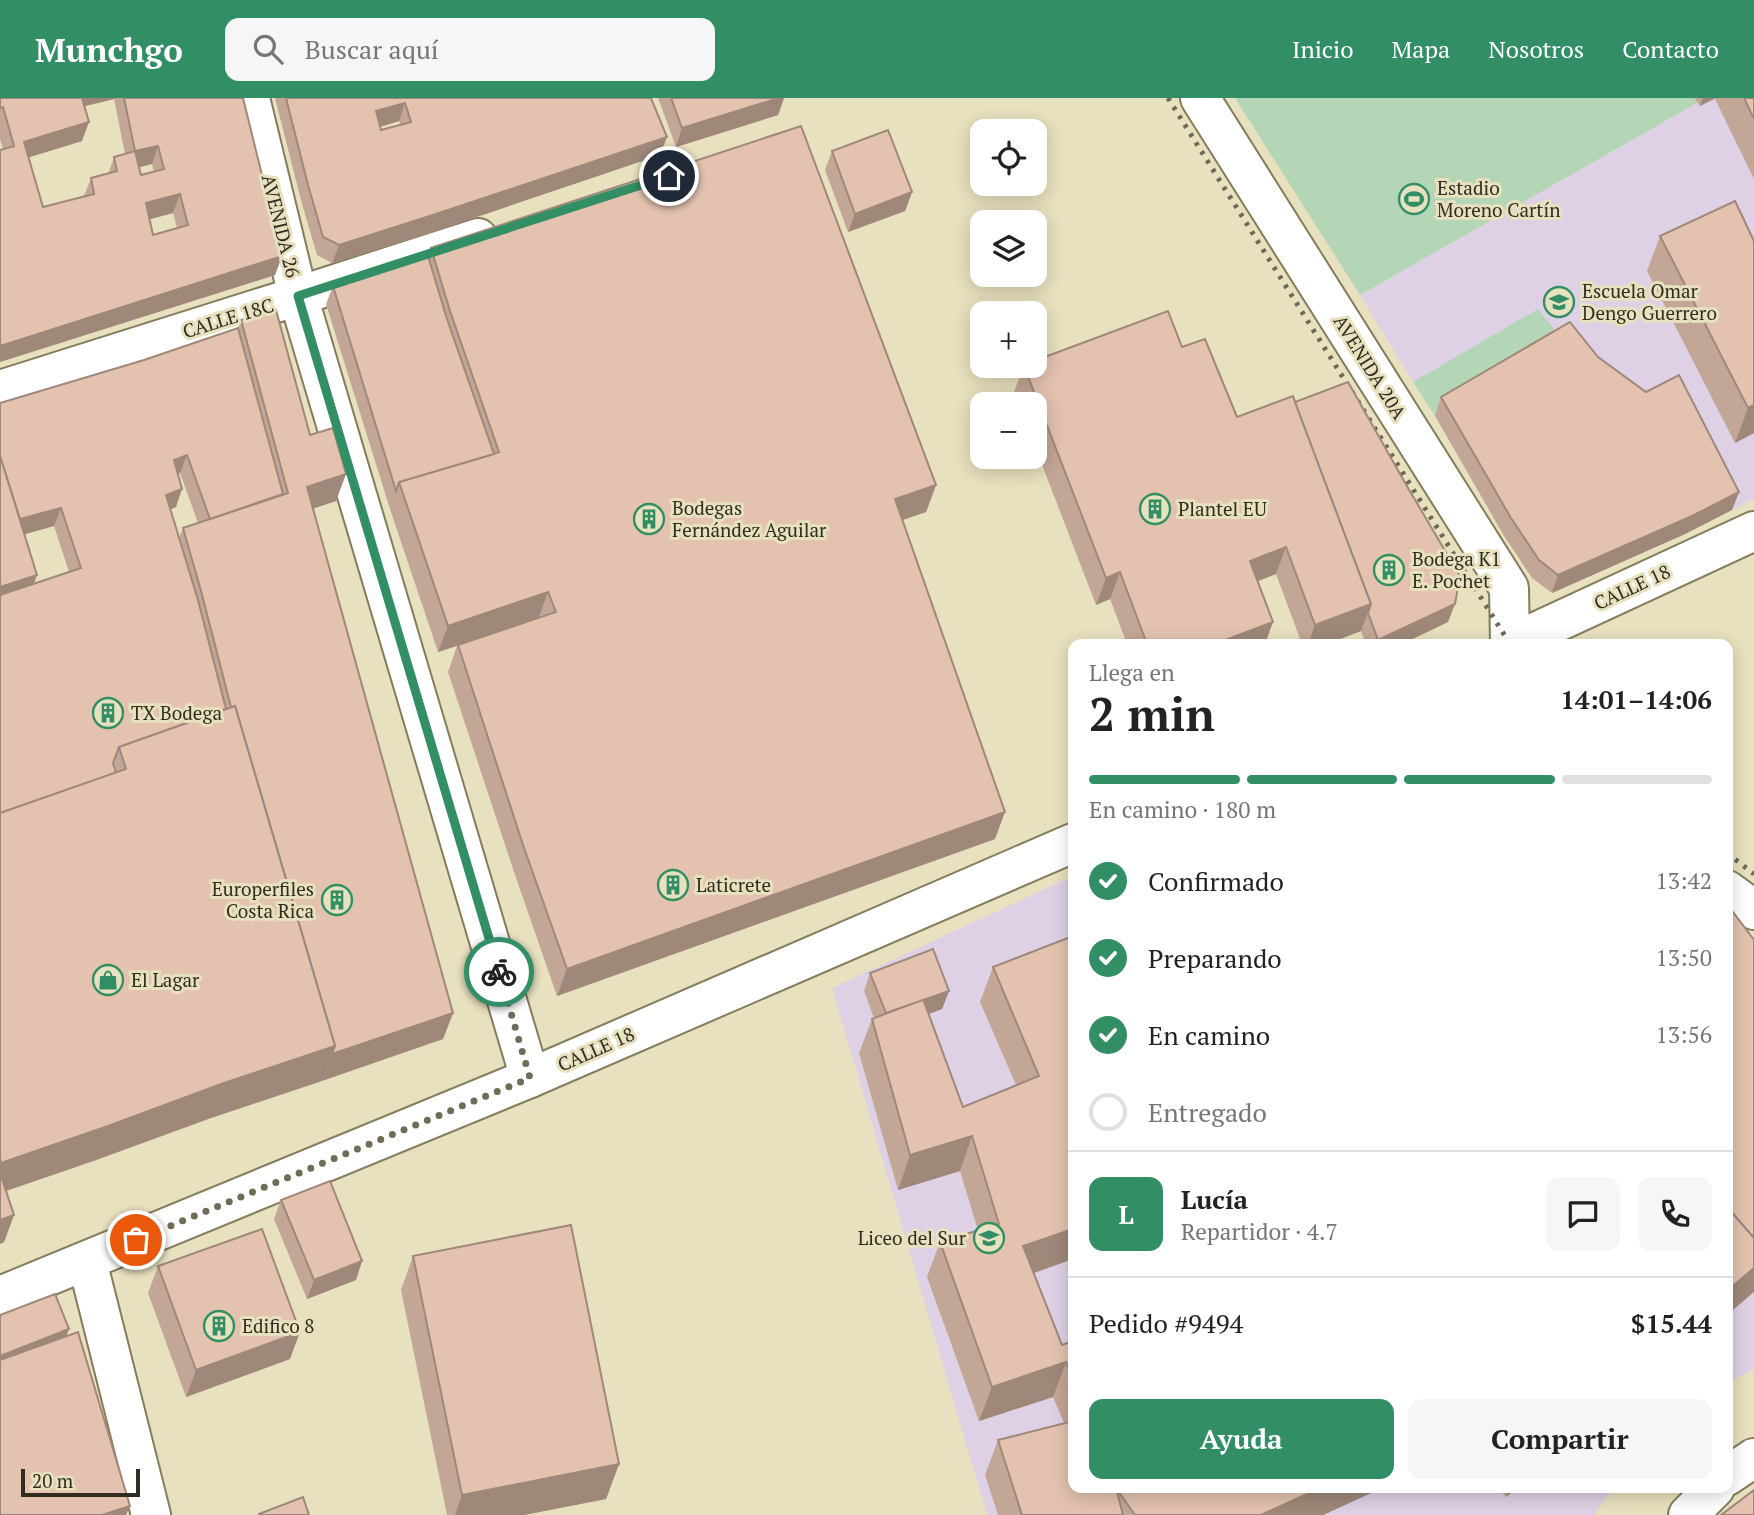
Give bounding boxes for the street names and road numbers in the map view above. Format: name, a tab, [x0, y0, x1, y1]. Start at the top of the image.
street label: AVENIDA 26	[257, 172, 306, 280]
street label: CALLE 18C	[179, 292, 276, 343]
street label: AVENIDA 20A	[1328, 310, 1412, 424]
street label: CALLE 18	[1590, 558, 1674, 615]
street label: CALLE 18	[553, 1021, 638, 1077]

